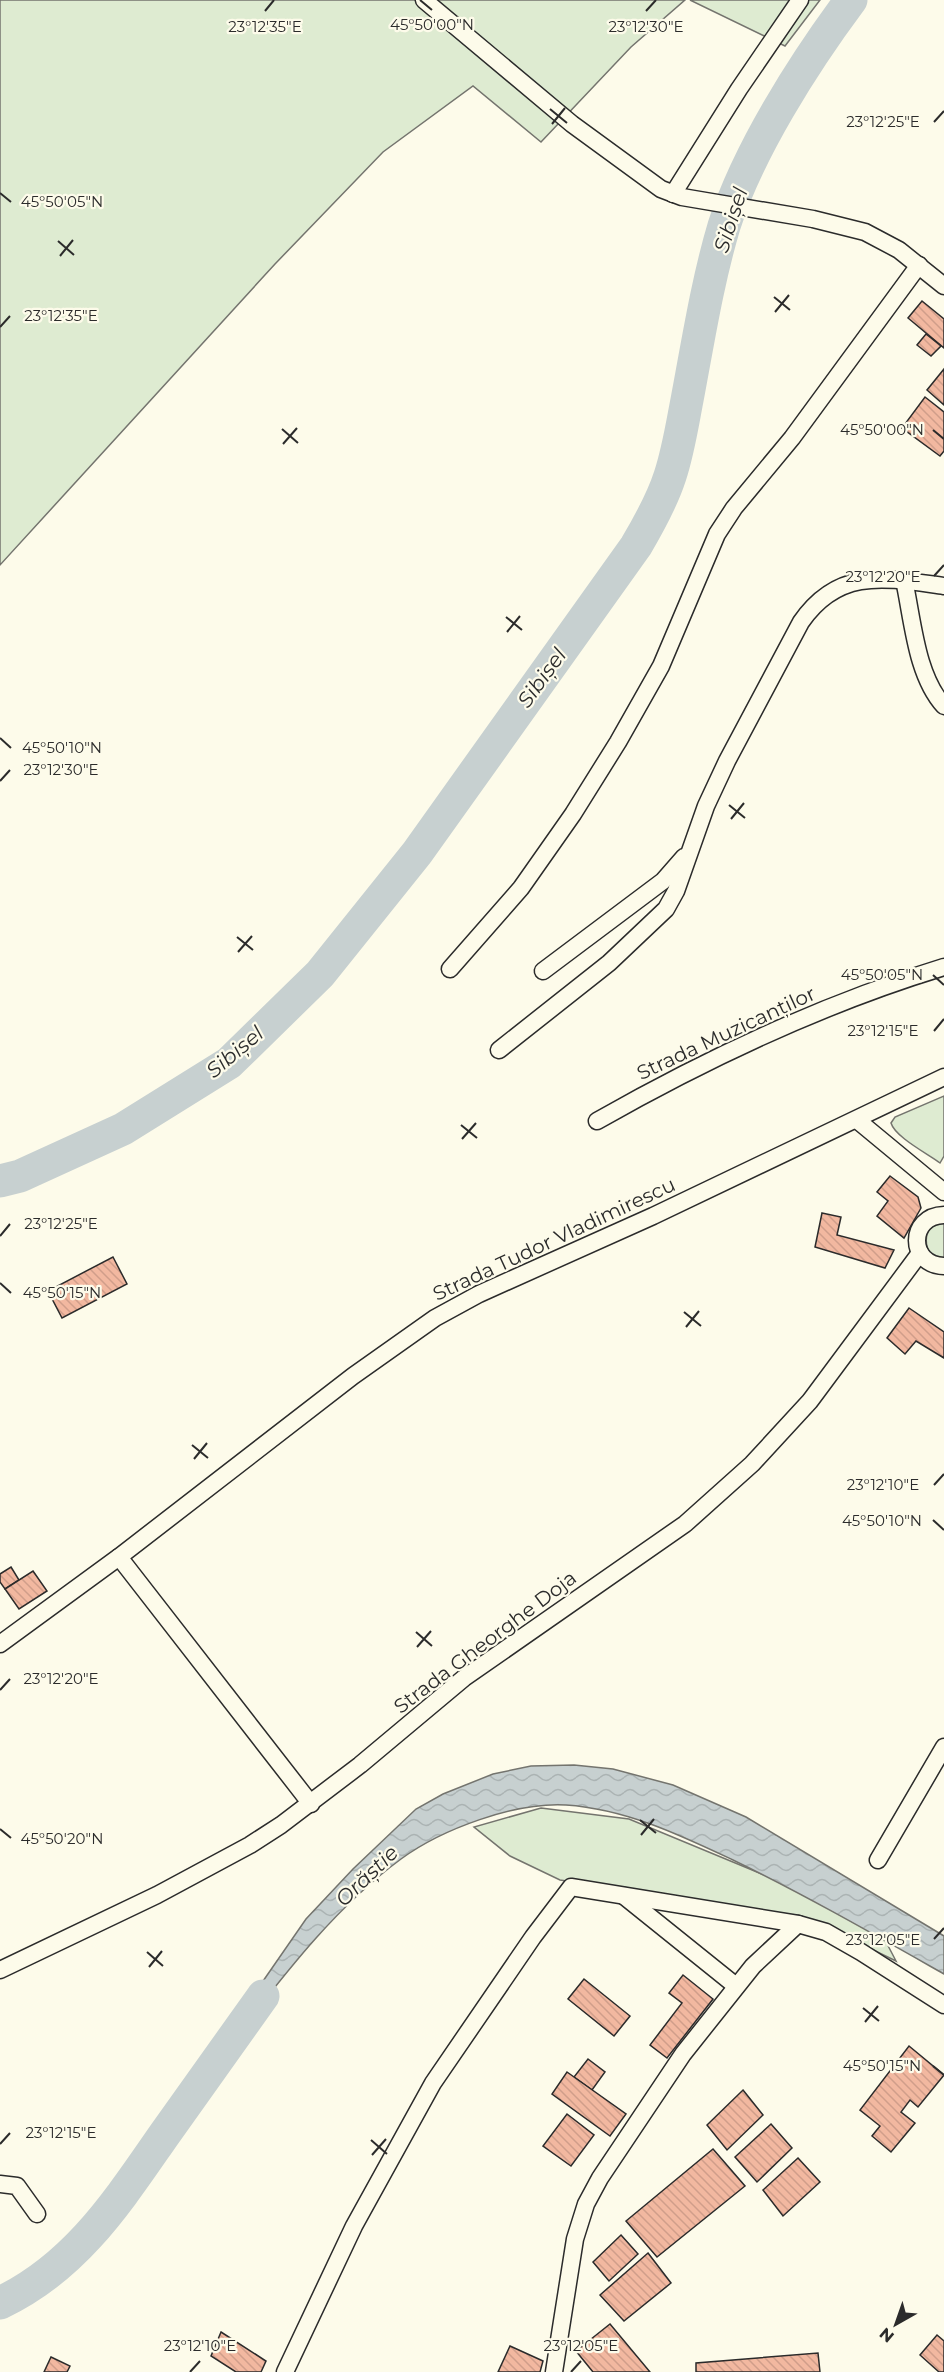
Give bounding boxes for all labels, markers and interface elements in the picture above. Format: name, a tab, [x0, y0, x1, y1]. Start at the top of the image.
text: 45°50'00"N	[390, 15, 474, 34]
text: 23°12'35"E	[228, 17, 302, 36]
text: 23°12'30"E	[608, 17, 684, 36]
text: 23°12'25"E	[846, 112, 920, 131]
water label: Sibișel	[708, 184, 754, 256]
text: 45°50'05"N	[21, 192, 103, 211]
text: 23°12'35"E	[24, 306, 98, 325]
text: 45°50'00"N	[840, 420, 924, 439]
text: 23°12'20"E	[845, 567, 921, 586]
water label: Sibișel	[512, 643, 572, 713]
text: 45°50'10"N	[22, 738, 102, 757]
text: 23°12'30"E	[23, 760, 99, 779]
text: 45°50'05"N	[841, 965, 923, 984]
street label: Strada Muzicanților	[633, 981, 819, 1086]
water label: Sibișel	[201, 1020, 269, 1084]
text: 23°12'15"E	[848, 1021, 918, 1040]
street label: Strada Tudor Vladimirescu	[429, 1172, 679, 1306]
text: 23°12'25"E	[24, 1214, 98, 1233]
text: 45°50'15"N	[23, 1283, 101, 1302]
text: 23°12'10"E	[847, 1475, 919, 1494]
text: 45°50'10"N	[842, 1511, 922, 1530]
street label: Strada Gheorghe Doja	[389, 1566, 581, 1718]
text: 23°12'20"E	[23, 1669, 99, 1688]
text: 45°50'20"N	[21, 1829, 103, 1848]
water label: Orăștie	[330, 1840, 404, 1912]
text: 23°12'05"E	[846, 1930, 920, 1949]
text: 45°50'15"N	[843, 2056, 921, 2075]
text: 23°12'15"E	[26, 2123, 96, 2142]
north arrow	[866, 2294, 926, 2354]
text: N	[876, 2324, 898, 2347]
text: 23°12'10"E	[164, 2336, 236, 2355]
text: 23°12'05"E	[544, 2336, 618, 2355]

